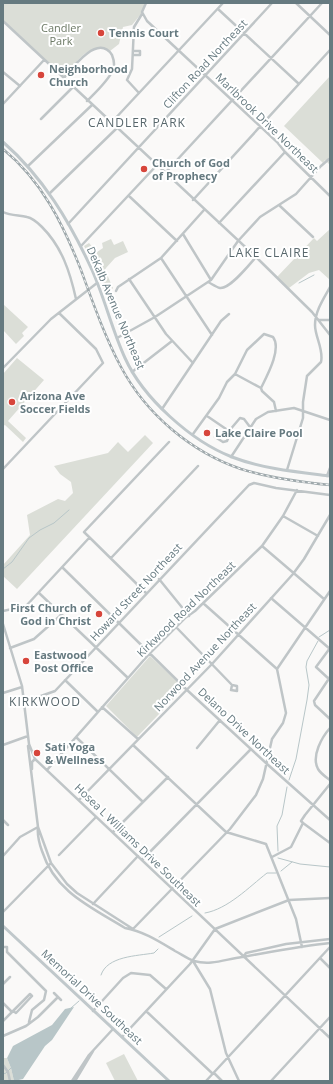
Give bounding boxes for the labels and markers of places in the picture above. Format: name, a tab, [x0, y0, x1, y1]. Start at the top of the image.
place label: Tennis Court	[109, 25, 179, 40]
marker: Tennis Court	[96, 28, 106, 38]
place label: Neighborhood Church	[49, 61, 128, 89]
marker: Neighborhood Church	[36, 70, 46, 80]
place label: Church of God of Prophecy	[152, 155, 230, 183]
marker: Church of God of Prophecy	[139, 164, 149, 174]
place label: Arizona Ave Soccer Fields	[20, 388, 91, 416]
marker: Arizona Ave Soccer Fields	[7, 397, 17, 407]
place label: Lake Claire Pool	[215, 425, 303, 440]
marker: Lake Claire Pool	[202, 428, 212, 438]
place label: First Church of God in Christ	[10, 600, 92, 628]
marker: First Church of God in Christ	[94, 609, 104, 619]
place label: Eastwood Post Office	[34, 647, 94, 675]
marker: Eastwood Post Office	[21, 656, 31, 666]
place label: Sati Yoga & Wellness	[45, 739, 105, 767]
marker: Sati Yoga & Wellness	[32, 748, 42, 758]

